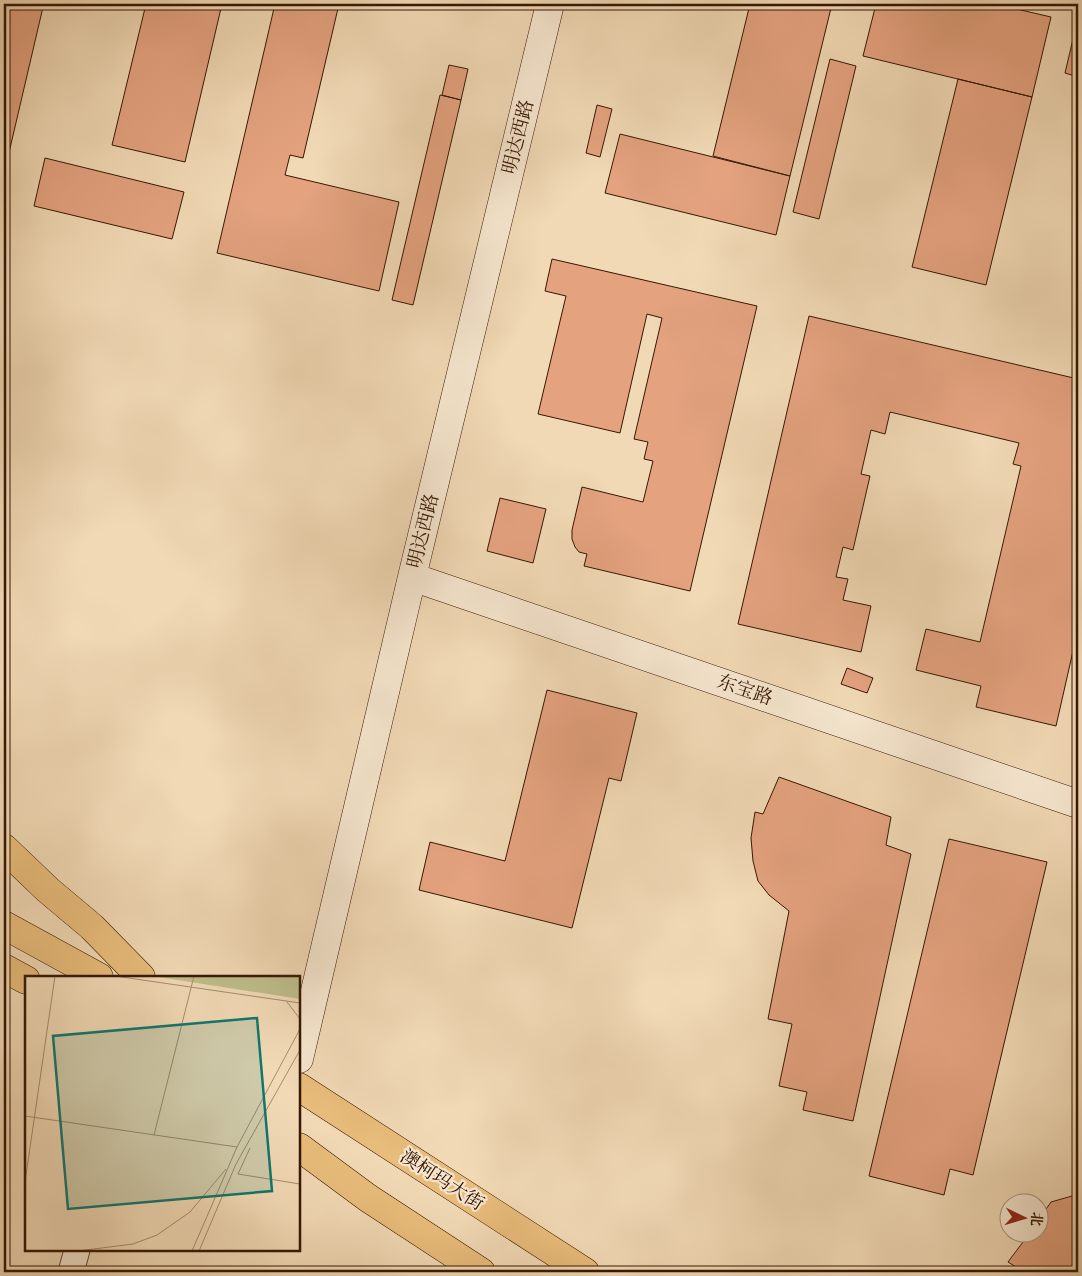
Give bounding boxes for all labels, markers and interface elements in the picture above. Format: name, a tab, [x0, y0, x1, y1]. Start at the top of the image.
street label: 明达西路	[497, 97, 539, 177]
street label: 明达西路	[402, 491, 444, 571]
street label: 东宝路	[714, 669, 776, 711]
inset map	[25, 976, 300, 1251]
street label: 澳柯玛大街	[396, 1144, 488, 1216]
north arrow	[1000, 1194, 1050, 1244]
text: 北	[1026, 1211, 1046, 1227]

